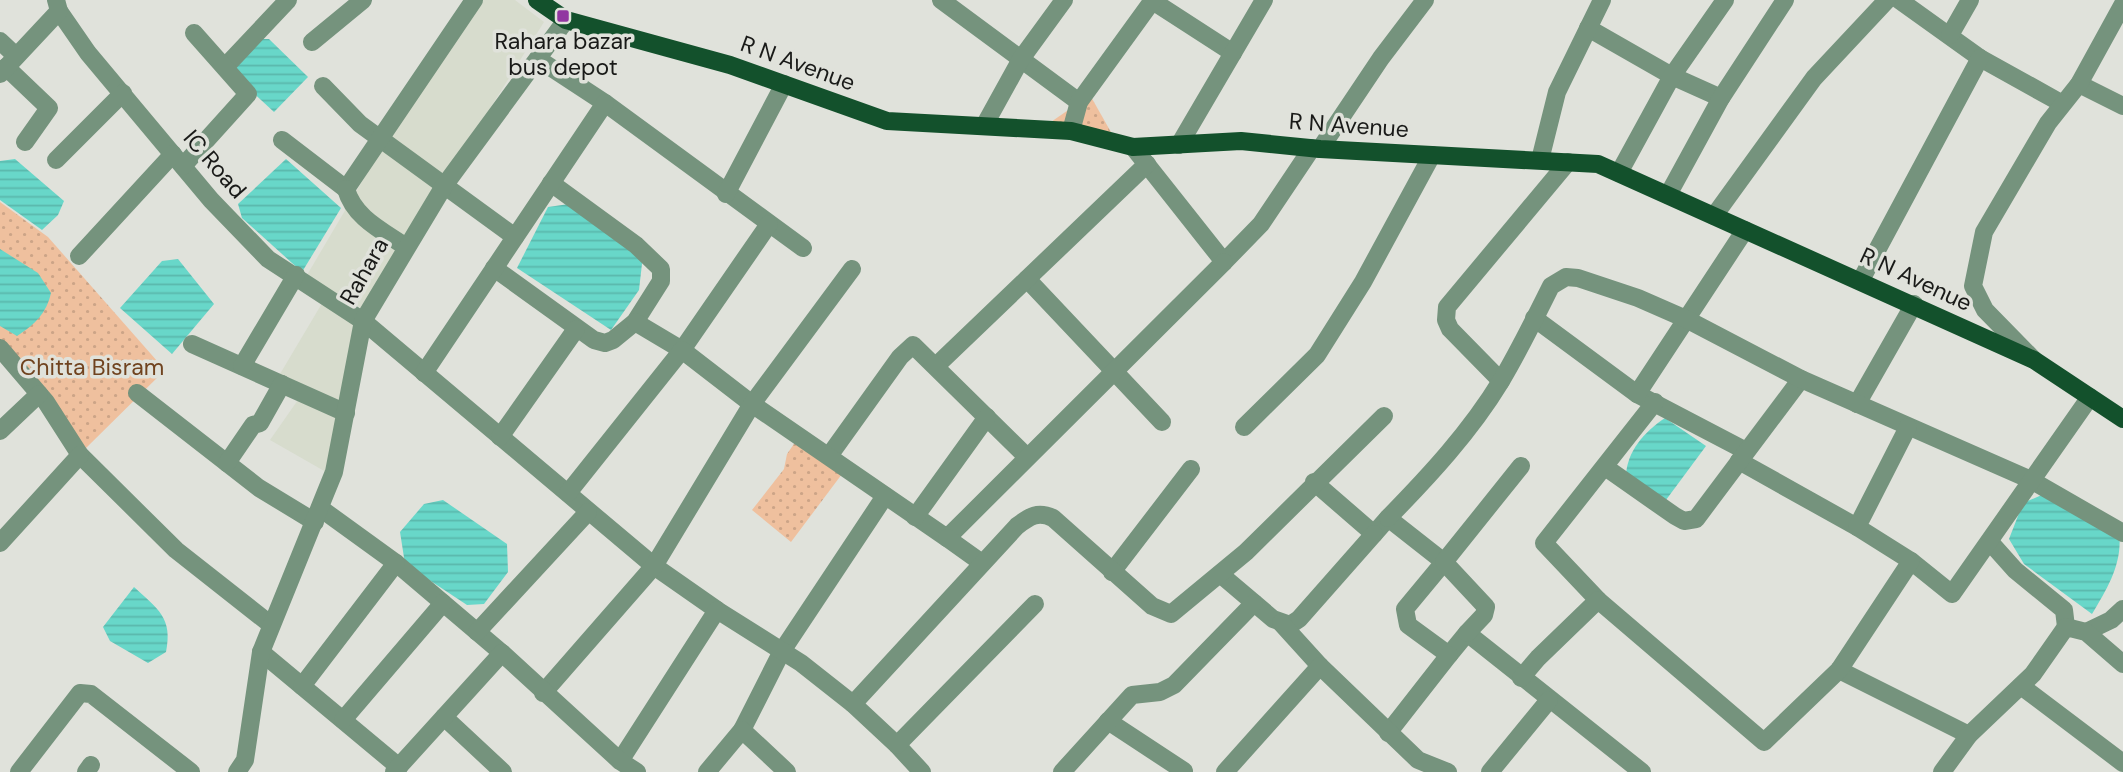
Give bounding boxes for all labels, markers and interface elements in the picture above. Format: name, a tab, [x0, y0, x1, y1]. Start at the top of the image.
marker: Rahara bazar bus depot	[555, 8, 571, 24]
place label: Rahara bazar bus depot	[494, 26, 632, 82]
street label: R N Avenue	[737, 28, 859, 98]
street label: R N Avenue	[1288, 106, 1410, 144]
street label: IC Road	[177, 123, 253, 205]
street label: Rahara	[333, 232, 395, 310]
street label: R N Avenue	[1855, 240, 1977, 318]
park label: Chitta Bisram	[20, 352, 164, 382]

